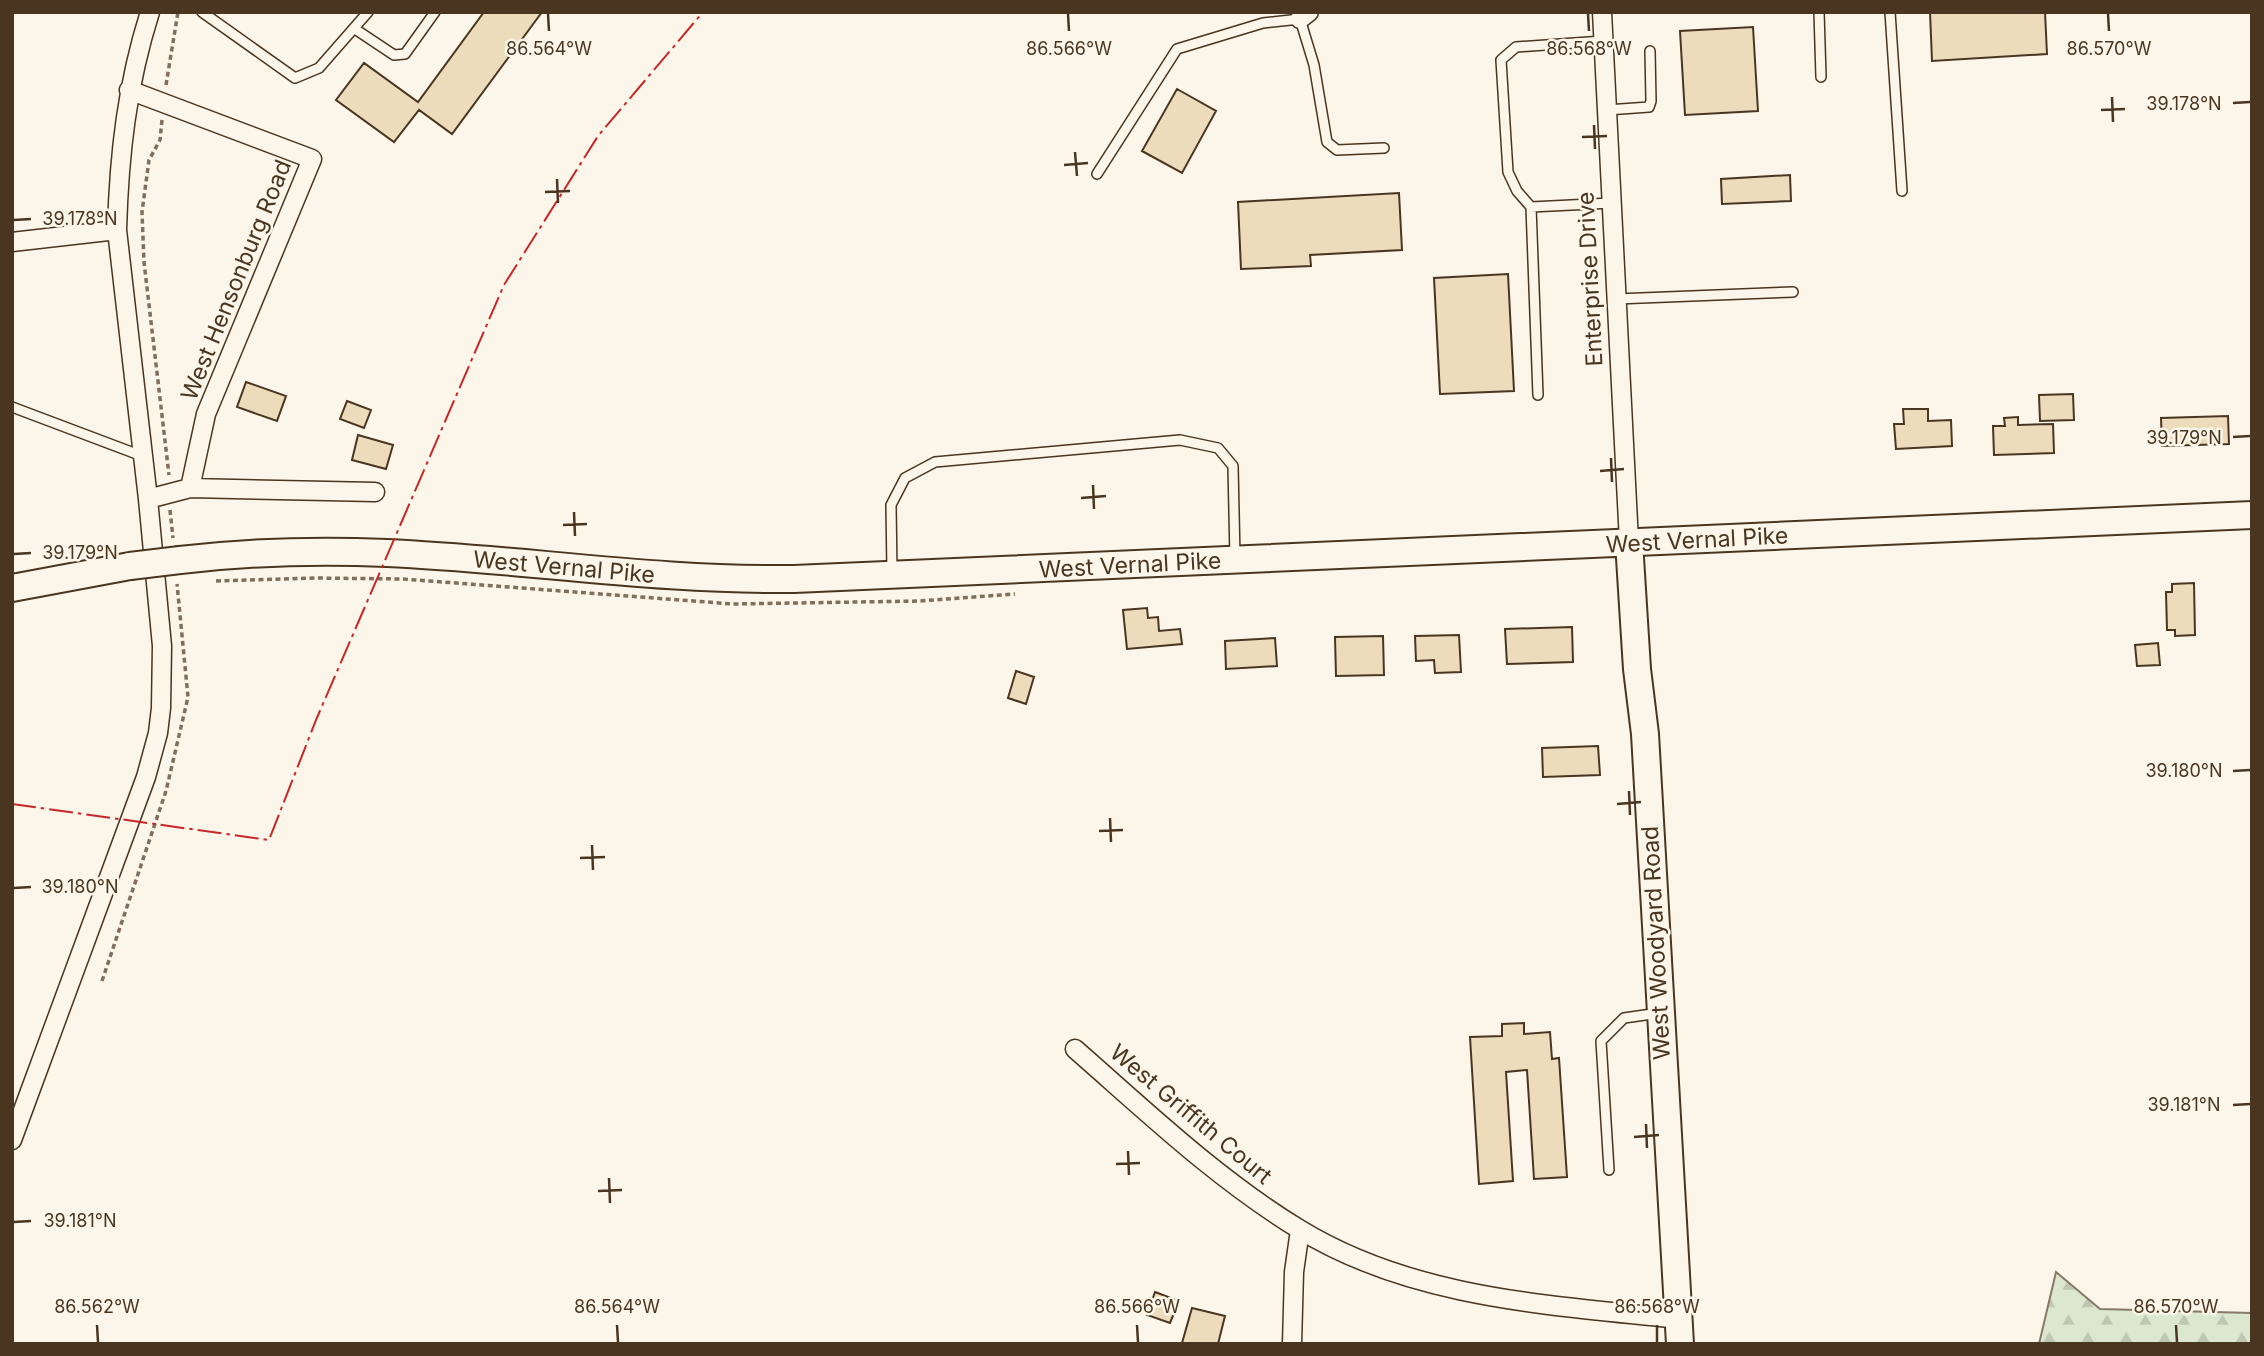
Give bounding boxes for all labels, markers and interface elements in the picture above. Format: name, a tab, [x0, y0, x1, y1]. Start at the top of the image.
text: 86.564°W	[506, 38, 592, 59]
text: 86.566°W	[1026, 38, 1112, 59]
text: 86.568°W	[1546, 38, 1632, 59]
text: 86.570°W	[2067, 38, 2152, 59]
text: 39.178°N	[2146, 93, 2222, 114]
street label: West Hensonburg Road	[175, 156, 297, 404]
street label: Enterprise Drive	[1571, 191, 1609, 367]
text: 39.178°N	[42, 208, 118, 229]
text: 39.179°N	[2146, 427, 2222, 448]
street label: West Vernal Pike	[1605, 521, 1789, 559]
text: 39.179°N	[42, 542, 118, 563]
street label: West Vernal Pike	[472, 545, 656, 589]
street label: West Vernal Pike	[1038, 546, 1222, 584]
text: 39.180°N	[2145, 760, 2223, 781]
street label: West Woodyard Road	[1636, 825, 1676, 1061]
text: 39.180°N	[41, 876, 119, 897]
street label: West Griffith Court	[1104, 1038, 1278, 1190]
text: 39.181°N	[2148, 1094, 2221, 1115]
text: 39.181°N	[44, 1210, 117, 1231]
text: 86.562°W	[54, 1296, 140, 1317]
text: 86.564°W	[574, 1296, 660, 1317]
text: 86.566°W	[1094, 1296, 1180, 1317]
text: 86.568°W	[1614, 1296, 1700, 1317]
text: 86.570°W	[2134, 1296, 2219, 1317]

